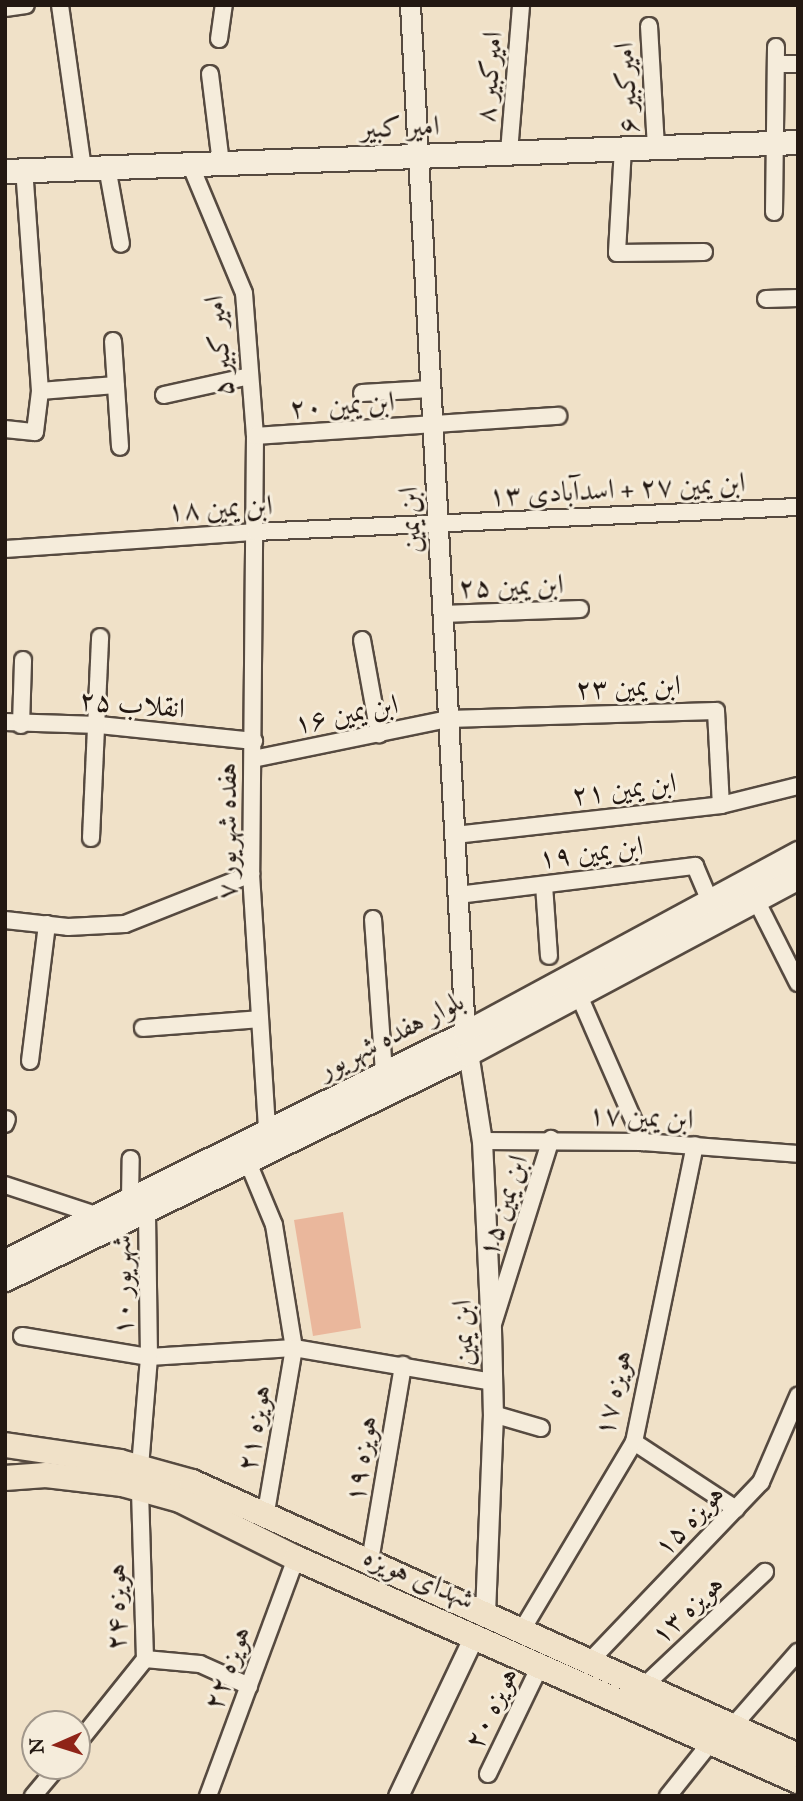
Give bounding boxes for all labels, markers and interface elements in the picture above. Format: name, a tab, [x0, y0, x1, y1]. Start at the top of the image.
street label: امیرکبیر ۸	[468, 30, 510, 124]
street label: امیرکبیر ۶	[607, 42, 645, 134]
street label: امیر کبیر	[360, 109, 440, 145]
street label: امیر کبیر ۵	[197, 294, 241, 398]
street label: ابن یمین ۲۰	[288, 385, 396, 425]
street label: ابن یمین ۲۷ + اسدآبادی ۱۳	[488, 465, 746, 513]
street label: ابن یمین	[391, 486, 429, 554]
street label: ابن یمین ۱۸	[167, 488, 273, 528]
street label: ابن یمین ۲۵	[458, 567, 564, 605]
street label: ابن یمین ۲۳	[575, 668, 681, 706]
street label: انقلاب ۲۵	[78, 683, 186, 725]
street label: ابن یمین ۱۶	[291, 687, 401, 741]
street label: هفده شهریور ۷	[210, 763, 244, 899]
street label: ابن یمین ۲۱	[570, 766, 678, 812]
street label: ابن یمین ۱۹	[537, 829, 645, 875]
street label: بلوار هفده شهریور	[312, 984, 470, 1086]
street label: ابن یمین ۱۷	[588, 1097, 694, 1137]
street label: ابن یمین ۱۵	[471, 1151, 535, 1261]
street label: شهریور ۱۰	[104, 1234, 140, 1336]
street label: ابن یمین	[445, 1299, 481, 1367]
street label: هویزه ۱۷	[587, 1347, 639, 1439]
street label: هویزه ۲۱	[230, 1382, 278, 1474]
street label: هویزه ۱۹	[338, 1413, 384, 1505]
street label: هویزه ۱۵	[647, 1477, 731, 1563]
street label: شهدای هویزه	[358, 1540, 480, 1616]
street label: هویزه ۲۴	[99, 1563, 133, 1651]
street label: هویزه ۱۳	[644, 1567, 730, 1651]
street label: هویزه ۲۲	[196, 1621, 258, 1715]
street label: هویزه ۲۰	[457, 1662, 525, 1754]
north arrow	[21, 1710, 91, 1780]
text: N	[25, 1737, 48, 1755]

